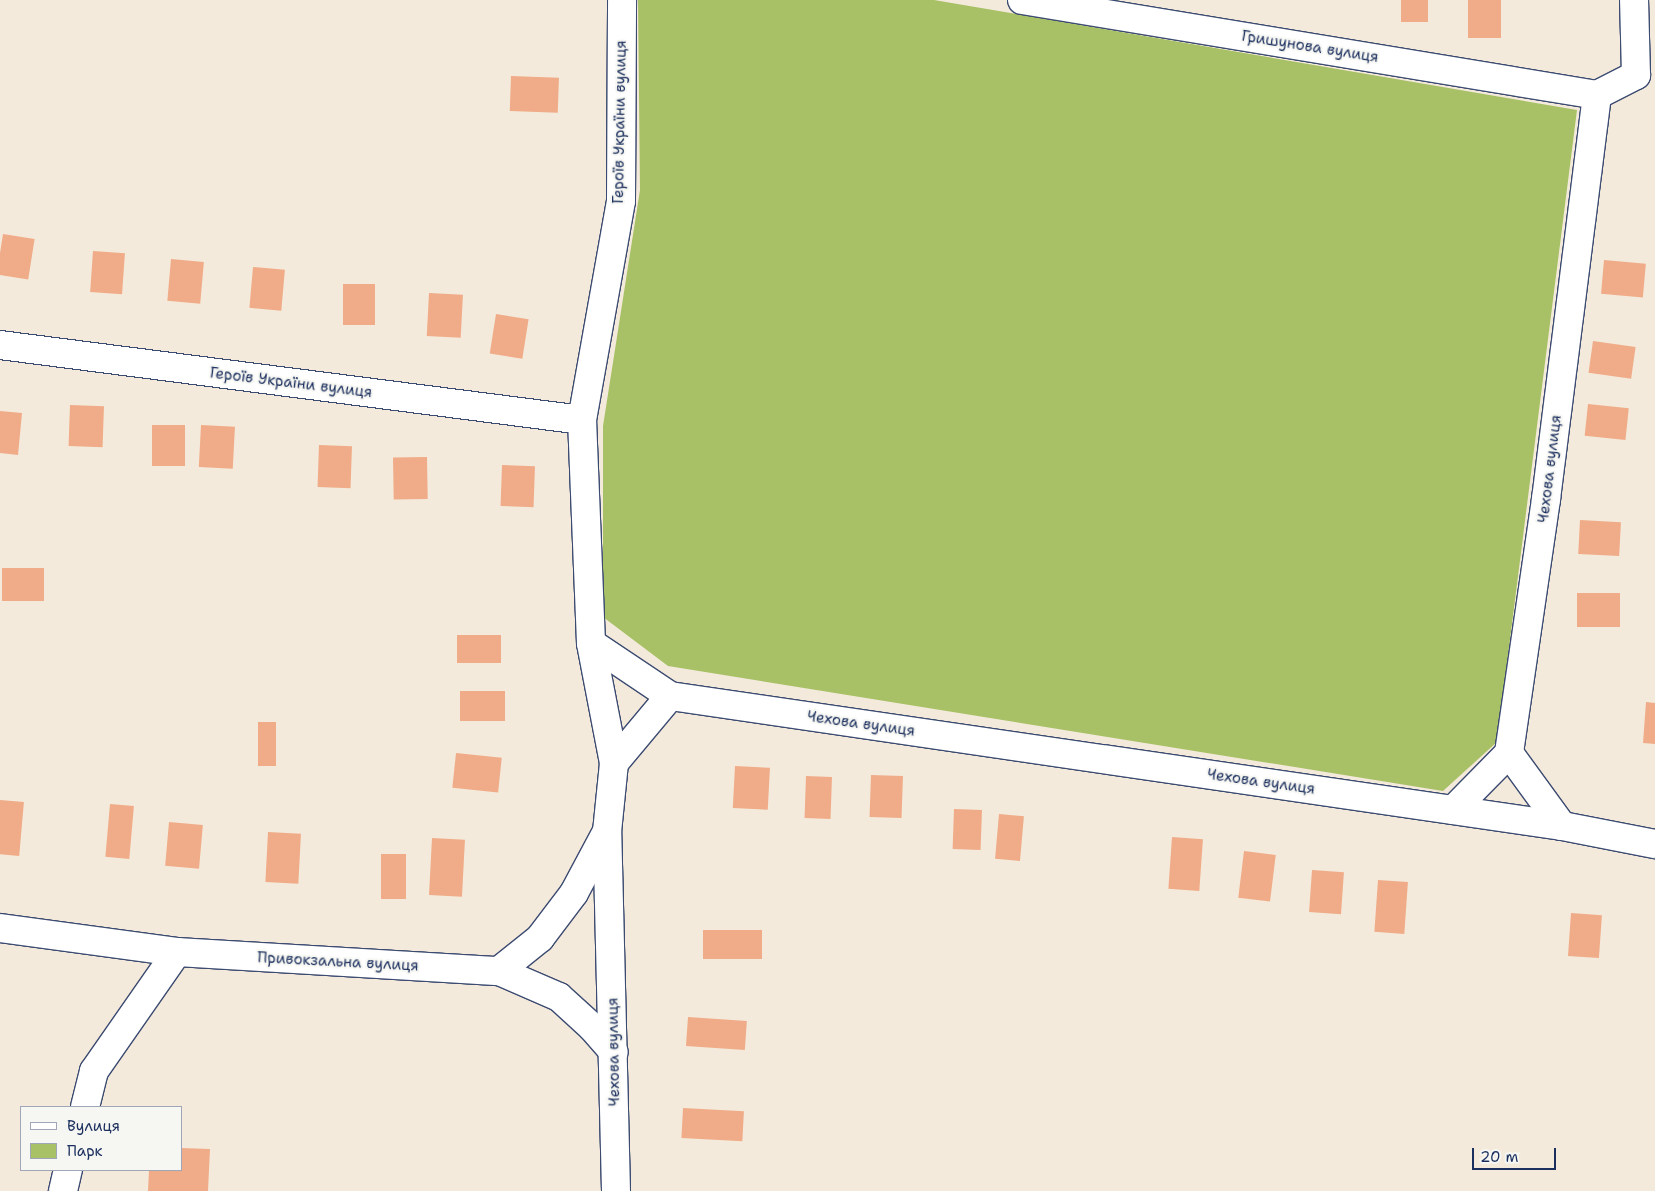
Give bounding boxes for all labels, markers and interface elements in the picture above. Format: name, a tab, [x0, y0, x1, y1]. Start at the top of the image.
street label: Гришунова вулиця	[1240, 27, 1380, 67]
street label: Героїв України вулиця	[610, 40, 630, 204]
street label: Героїв України вулиця	[209, 364, 373, 402]
street label: Чехова вулиця	[1534, 414, 1566, 524]
street label: Чехова вулиця	[806, 708, 916, 740]
street label: Чехова вулиця	[1206, 766, 1316, 798]
street label: Привокзальна вулиця	[257, 949, 419, 975]
street label: Чехова вулиця	[604, 997, 624, 1107]
legend	[20, 1106, 182, 1171]
text: Вулиця	[67, 1116, 120, 1136]
scale bar	[1475, 1138, 1559, 1170]
text: Парк	[67, 1141, 103, 1161]
text: 20 m	[1480, 1147, 1519, 1167]

